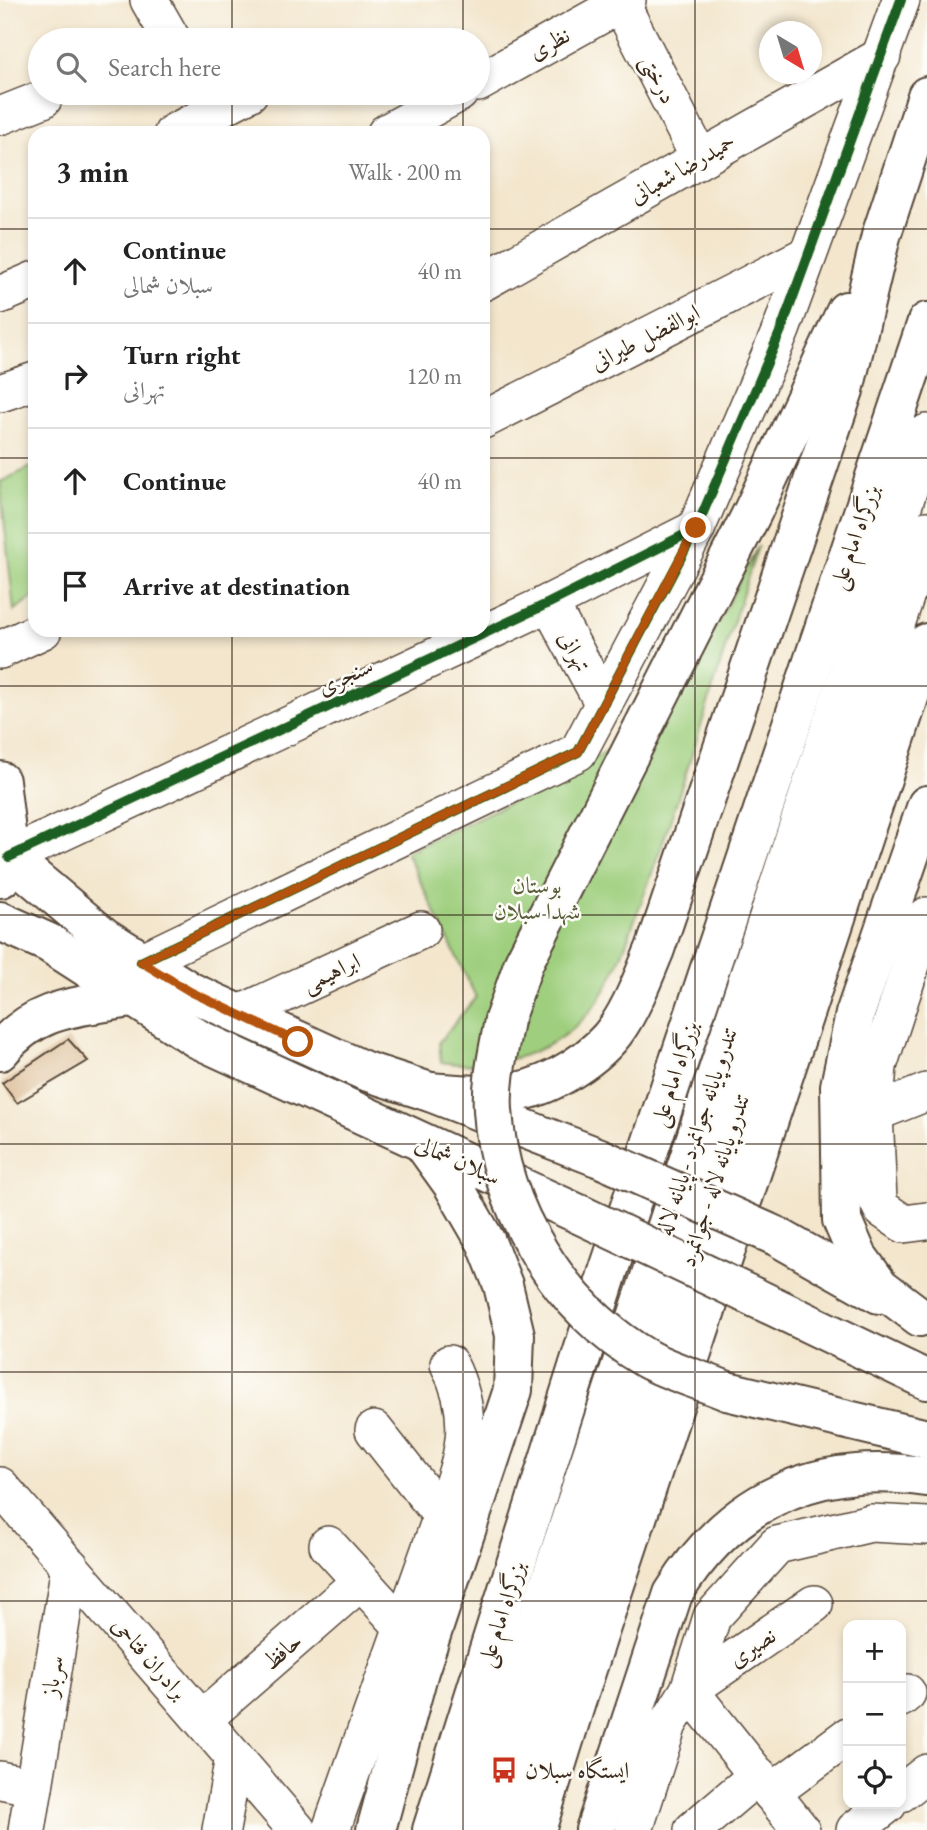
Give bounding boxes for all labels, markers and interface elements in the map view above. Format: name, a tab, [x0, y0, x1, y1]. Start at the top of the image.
street label: نظری	[523, 20, 575, 66]
north arrow	[759, 21, 822, 84]
search box	[28, 28, 490, 105]
icon: search	[52, 48, 90, 86]
street label: درختی	[633, 49, 684, 109]
text: Search here	[108, 50, 221, 84]
street label: حمیدرضا شعبانی	[624, 126, 740, 210]
text: 3 min	[56, 152, 129, 191]
text: Walk · 200 m	[348, 157, 462, 187]
text: Continue	[123, 233, 226, 267]
icon: ahead	[56, 252, 94, 290]
text: 40 m	[417, 256, 462, 286]
text: سبلان شمالی	[123, 270, 213, 300]
street label: ابوالفضل طیرانی	[585, 297, 706, 379]
text: Turn right	[123, 338, 241, 372]
icon: right	[56, 357, 94, 395]
text: 120 m	[406, 361, 462, 391]
text: تهرانی	[123, 375, 165, 405]
icon: ahead	[56, 462, 94, 500]
text: Continue	[123, 464, 226, 498]
text: 40 m	[417, 466, 462, 496]
street label: بزرگراه امام علی	[822, 480, 891, 595]
route end	[680, 512, 711, 543]
icon: arrive	[56, 567, 94, 605]
text: Arrive at destination	[123, 569, 350, 603]
street label: تهرانی	[552, 625, 598, 677]
street label: سنجری	[312, 650, 378, 702]
park label: بوستان شهدا سبلان	[494, 870, 580, 926]
street label: ابراهیمی	[297, 946, 365, 999]
street label: بزرگراه امام علی	[643, 1017, 710, 1132]
street label: تندرو پایانه جوانمرد - پایانه لاله	[648, 1023, 746, 1240]
route start	[282, 1026, 313, 1057]
street label: تندرو پایانه لاله - جوانمرد	[672, 1089, 758, 1271]
street label: سبلان شمالی	[411, 1128, 505, 1192]
street label: بزرگراه امام علی	[470, 1557, 537, 1672]
street label: برادران فتاحی	[106, 1610, 194, 1706]
street label: نصیری	[722, 1620, 782, 1674]
map controls	[843, 1620, 906, 1809]
button: +	[843, 1620, 906, 1683]
street label: حافظ	[256, 1625, 308, 1677]
street label: سرباز	[34, 1653, 71, 1701]
button: −	[843, 1683, 906, 1746]
button: locate	[843, 1746, 906, 1809]
bus stop icon: ایستگاه سبلان	[489, 1755, 519, 1785]
place label: ایستگاه سبلان	[525, 1755, 629, 1785]

